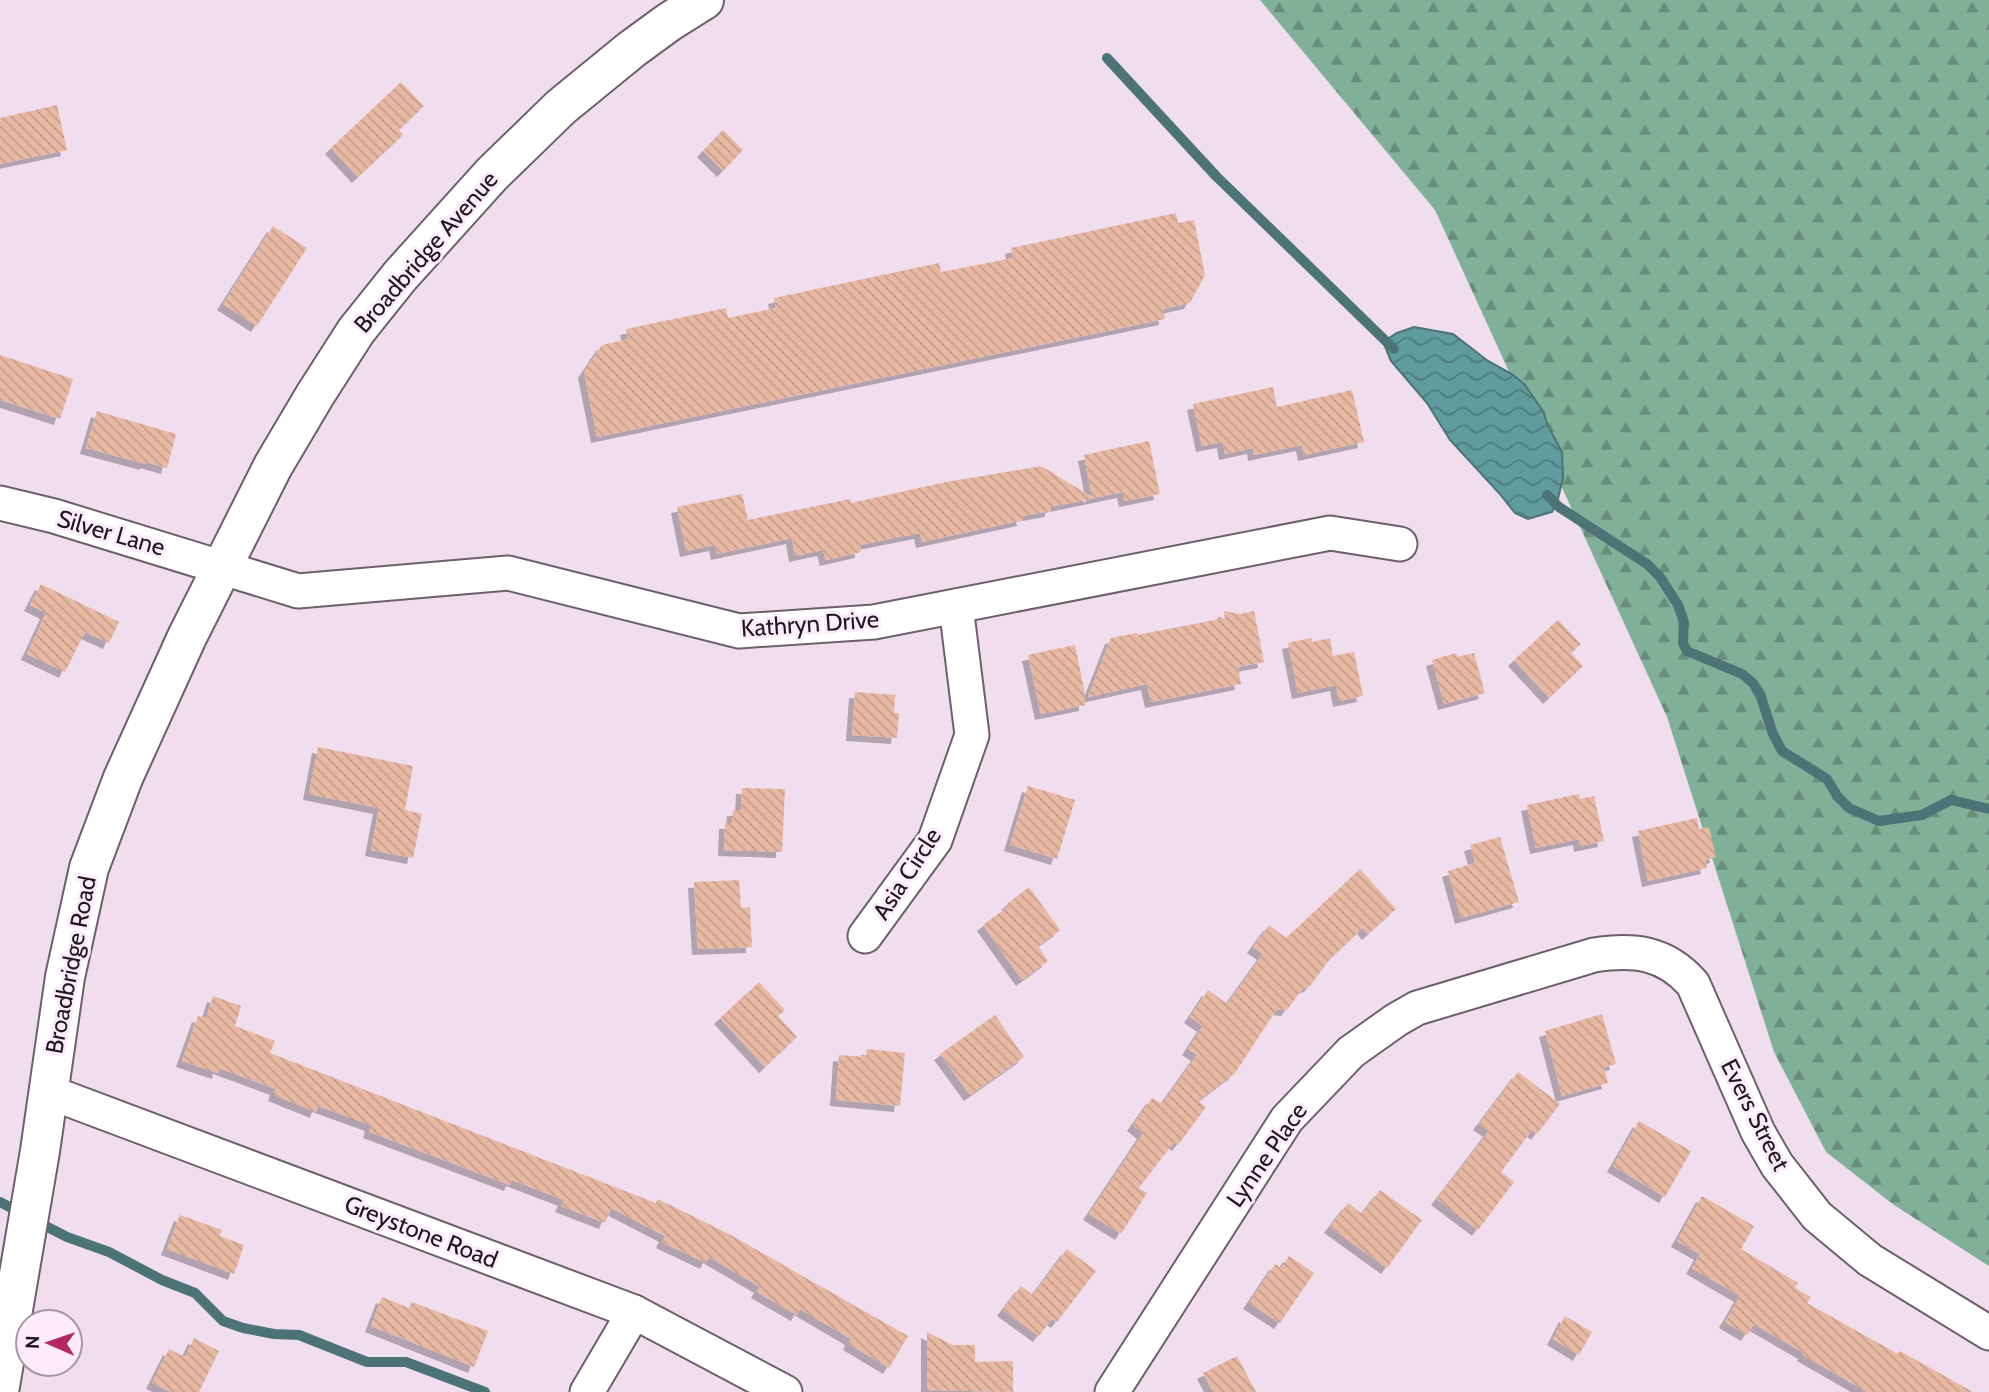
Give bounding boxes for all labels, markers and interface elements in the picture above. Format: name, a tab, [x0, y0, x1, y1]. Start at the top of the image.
street label: Broadbridge Avenue	[348, 165, 504, 338]
street label: Silver Lane	[54, 503, 168, 562]
street label: Kathryn Drive	[740, 604, 880, 643]
street label: Asia Circle	[866, 822, 947, 925]
street label: Broadbridge Road	[39, 874, 102, 1056]
street label: Evers Street	[1715, 1054, 1796, 1175]
street label: Lynne Place	[1220, 1097, 1313, 1212]
street label: Greystone Road	[340, 1189, 502, 1274]
north arrow	[14, 1308, 84, 1378]
text: N	[21, 1335, 44, 1350]

